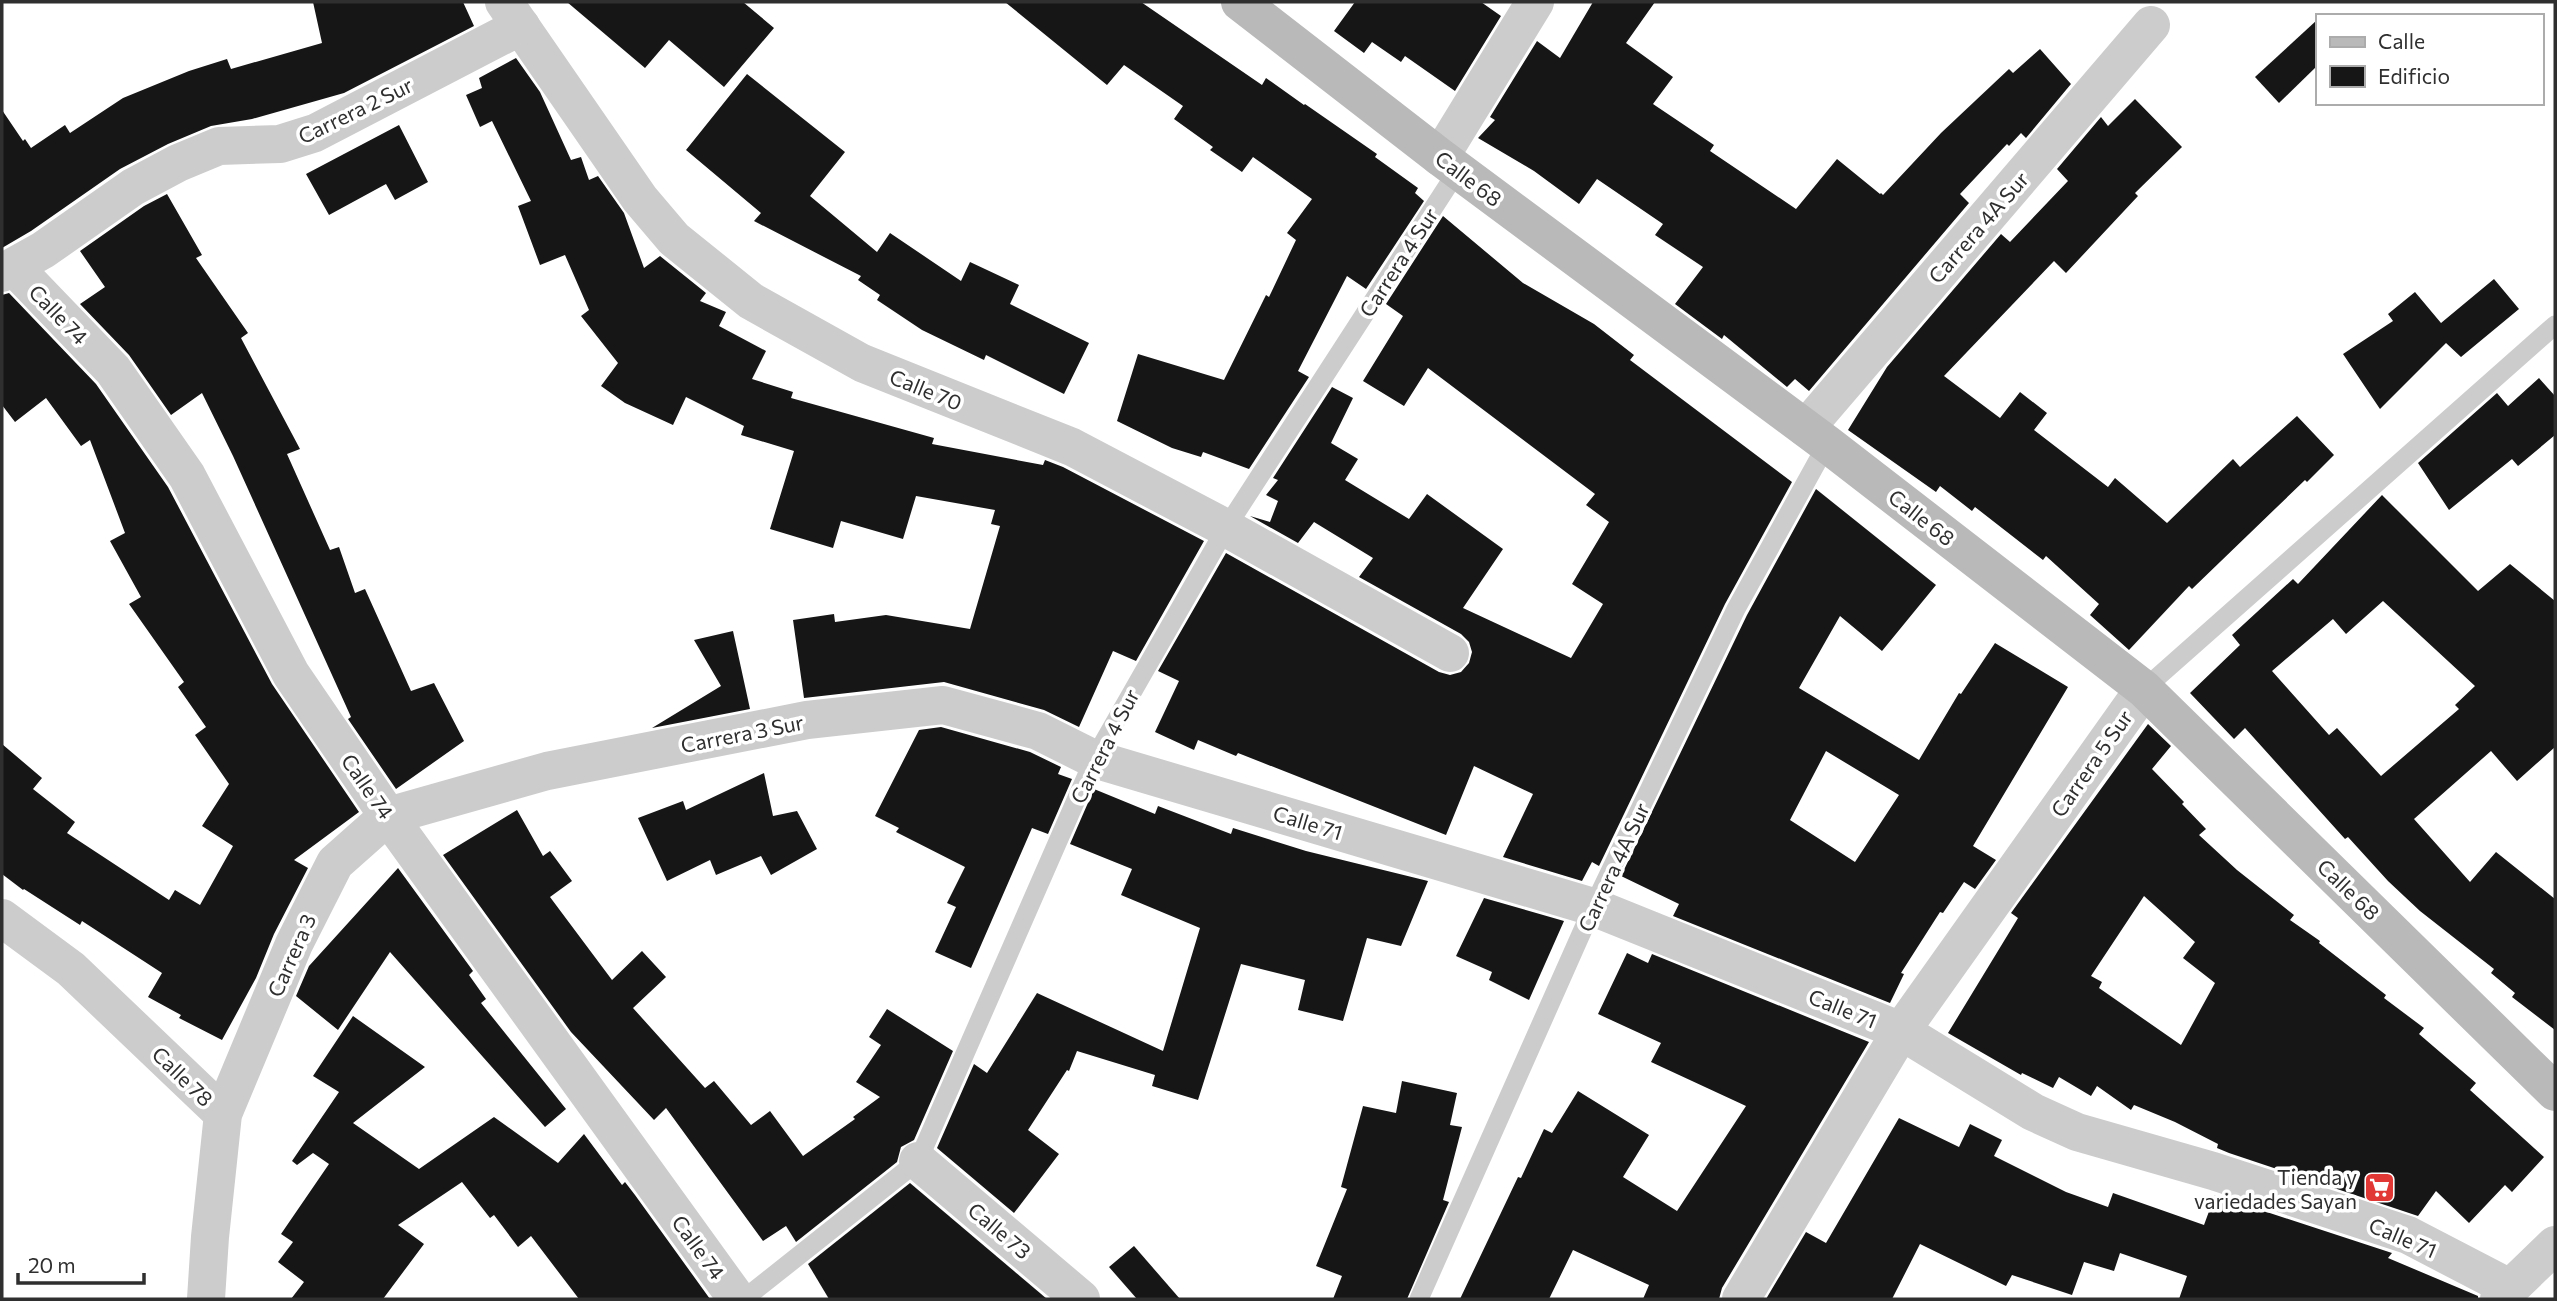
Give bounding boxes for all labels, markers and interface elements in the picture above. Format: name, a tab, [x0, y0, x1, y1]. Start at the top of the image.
legend	[2316, 14, 2543, 105]
text: Calle	[2378, 28, 2425, 53]
text: Edificio	[2378, 63, 2450, 88]
street label: Carrera 2 Sur	[294, 72, 416, 148]
street label: Calle 68	[1431, 145, 1507, 211]
street label: Carrera 4A Sur	[1923, 166, 2033, 288]
street label: Carrera 4 Sur	[1353, 203, 1443, 321]
street label: Calle 74	[24, 279, 94, 349]
street label: Calle 70	[886, 363, 966, 415]
street label: Calle 68	[1884, 484, 1960, 550]
street label: Carrera 4 Sur	[1064, 685, 1144, 807]
street label: Carrera 5 Sur	[2045, 705, 2137, 821]
street label: Carrera 3 Sur	[679, 709, 805, 757]
street label: Calle 74	[337, 749, 400, 824]
street label: Carrera 4A Sur	[1572, 798, 1654, 936]
street label: Calle 71	[1270, 800, 1346, 844]
street label: Calle 68	[2313, 853, 2385, 925]
street label: Carrera 3	[262, 910, 320, 1000]
street label: Calle 71	[1805, 983, 1881, 1033]
street label: Calle 78	[147, 1041, 219, 1111]
place label: Tienda y variedades Sayan	[2194, 1164, 2357, 1213]
supermarket icon: Tienda y variedades Sayan	[2363, 1171, 2397, 1205]
street label: Calle 73	[964, 1197, 1036, 1263]
street label: Calle 74	[667, 1210, 731, 1284]
street label: Calle 71	[2365, 1212, 2441, 1262]
scale bar	[18, 1242, 144, 1286]
text: 20 m	[28, 1252, 76, 1277]

